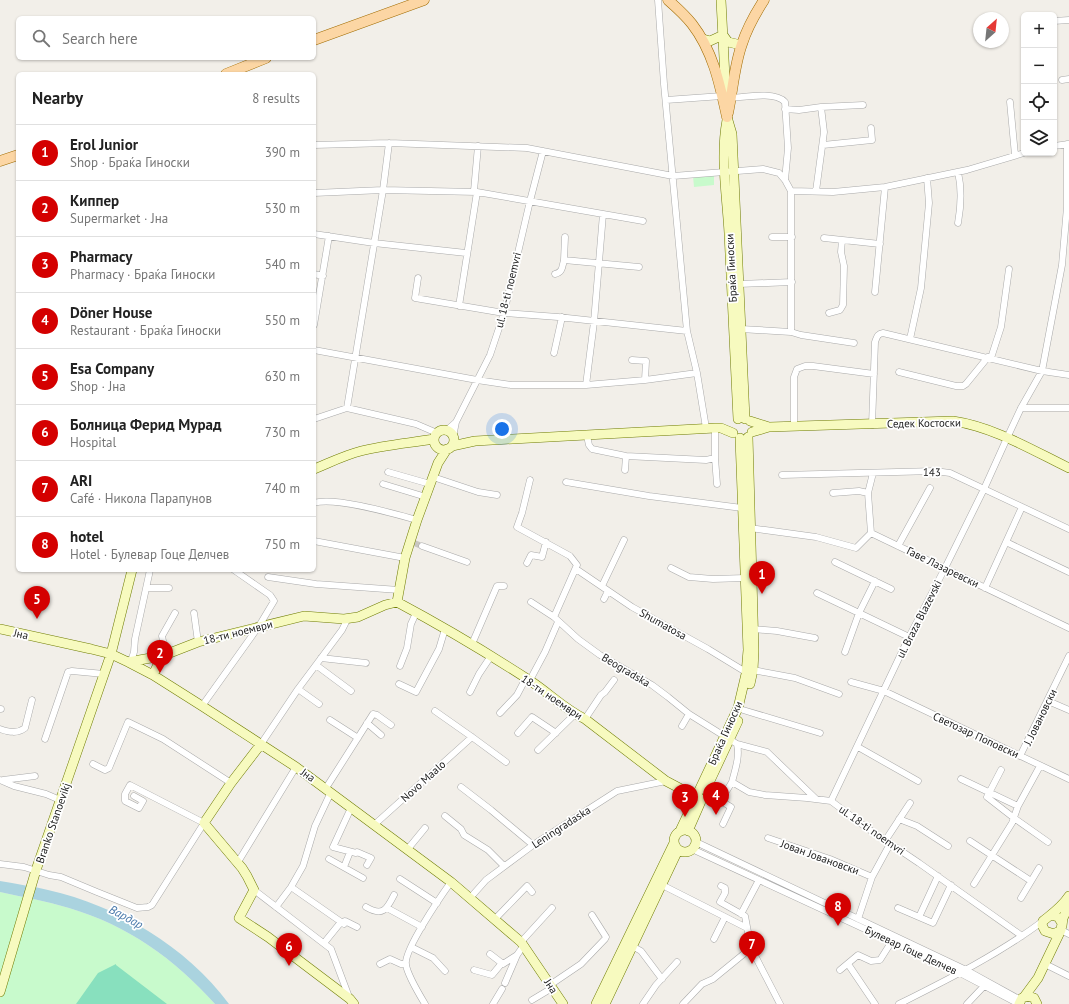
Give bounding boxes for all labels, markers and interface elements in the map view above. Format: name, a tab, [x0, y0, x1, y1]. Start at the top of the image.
north arrow	[973, 12, 1009, 48]
map controls	[1021, 12, 1057, 156]
button: +	[1021, 12, 1057, 48]
search box	[16, 16, 316, 60]
icon: search	[30, 27, 52, 49]
text: Search here	[62, 29, 138, 48]
button: −	[1021, 48, 1057, 84]
button: locate	[1021, 84, 1057, 120]
text: Nearby	[32, 87, 83, 109]
text: 8 results	[252, 90, 300, 107]
button: layers	[1021, 120, 1057, 156]
text: Erol Junior	[70, 135, 138, 154]
text: 1	[41, 144, 49, 161]
text: 390 m	[265, 144, 300, 161]
text: Shop · Браќа Гиноски	[70, 154, 190, 171]
text: Киппер	[70, 191, 119, 210]
text: 2	[41, 200, 49, 217]
text: 530 m	[265, 200, 300, 217]
text: Supermarket · Јна	[70, 210, 168, 227]
street label: Браќа Гиноски	[722, 233, 740, 303]
text: Pharmacy	[70, 247, 132, 266]
street label: ul. 18-ti noemvri	[492, 251, 524, 329]
text: 3	[41, 256, 49, 273]
text: 540 m	[265, 256, 300, 273]
text: Pharmacy · Браќа Гиноски	[70, 266, 215, 283]
text: Döner House	[70, 303, 152, 322]
text: 4	[41, 312, 49, 329]
text: 550 m	[265, 312, 300, 329]
text: Restaurant · Браќа Гиноски	[70, 322, 221, 339]
text: Esa Company	[70, 359, 154, 378]
text: 5	[41, 368, 49, 385]
text: 630 m	[265, 368, 300, 385]
text: Shop · Јна	[70, 378, 126, 395]
text: Болница Ферид Мурад	[70, 415, 221, 434]
street label: Седек Костоски	[887, 415, 961, 431]
your location	[492, 419, 512, 439]
text: 6	[41, 424, 49, 441]
text: 730 m	[265, 424, 300, 441]
text: Hospital	[70, 434, 116, 451]
street label: 143	[923, 465, 941, 479]
text: ARI	[70, 471, 92, 490]
text: 7	[41, 480, 49, 497]
text: 740 m	[265, 480, 300, 497]
text: Café · Никола Парапунов	[70, 490, 212, 507]
text: hotel	[70, 527, 103, 546]
text: 8	[41, 536, 49, 553]
text: 750 m	[265, 536, 300, 553]
street label: Гаве Лазаревски	[904, 543, 982, 591]
text: Hotel · Булевар Гоце Делчев	[70, 546, 229, 563]
pin: 1	[749, 561, 775, 594]
street label: ul. Braza Blazevski	[893, 578, 945, 660]
pin: 5	[24, 586, 50, 619]
street label: Shumatosa	[637, 605, 689, 643]
street label: 18-ти ноември	[202, 617, 274, 647]
street label: Јна	[11, 625, 30, 642]
pin: 2	[147, 640, 173, 673]
street label: Beogradska	[599, 650, 653, 690]
street label: 18-ти ноември	[519, 671, 585, 723]
street label: Ј. Јовановски	[1020, 686, 1060, 748]
street label: Браќа Гиноски	[705, 699, 745, 767]
street label: Светозар Поповски	[931, 709, 1021, 761]
street label: Novo Maalo	[398, 757, 449, 805]
street label: Јна	[297, 764, 318, 785]
street label: Branko Stanoevikj	[33, 781, 73, 865]
pin: 4	[703, 782, 729, 815]
pin: 3	[672, 784, 698, 817]
street label: ul. 18-ti noemvri	[836, 802, 908, 858]
street label: Leningradaska	[529, 803, 593, 851]
street label: Јован Јовановски	[778, 836, 861, 878]
pin: 8	[825, 893, 851, 926]
water label: Вардар	[107, 901, 146, 932]
street label: Булевар Гоце Делчев	[863, 922, 959, 978]
pin: 7	[739, 931, 765, 964]
pin: 6	[276, 933, 302, 966]
street label: Јна	[541, 975, 561, 996]

